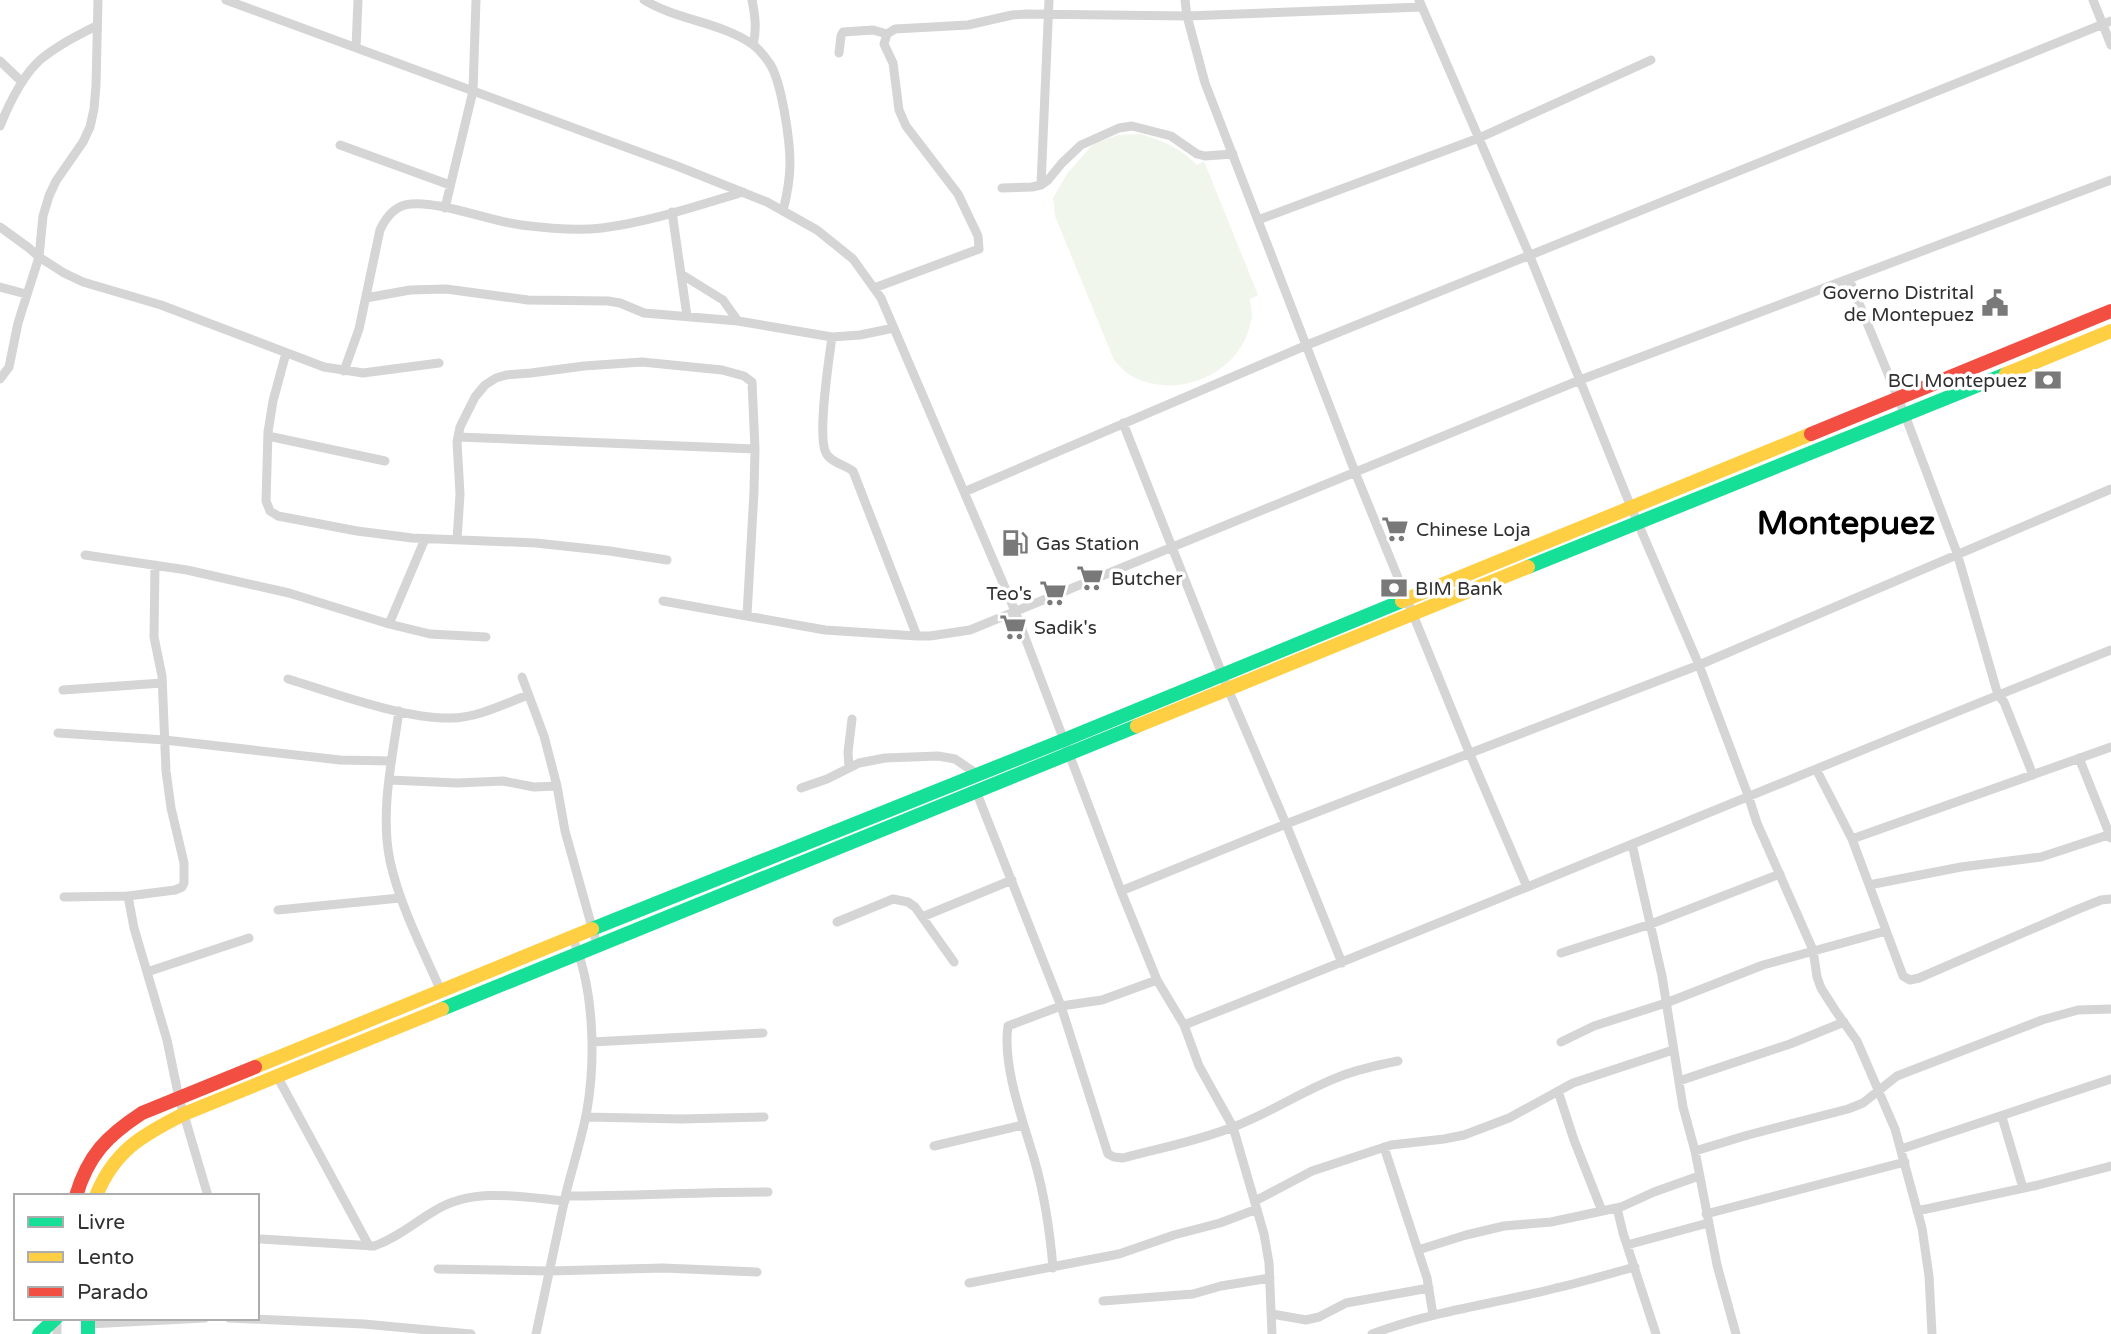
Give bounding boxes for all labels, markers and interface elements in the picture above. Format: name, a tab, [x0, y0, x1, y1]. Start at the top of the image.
place label: Governo Distrital de Montepuez	[1822, 282, 1974, 326]
public building icon: Governo Distrital de Montepuez	[1980, 288, 2010, 318]
bank icon: BCI Montepuez	[2033, 365, 2063, 395]
place label: BCI Montepuez	[1888, 370, 2027, 392]
district label: Montepuez	[1757, 504, 1935, 543]
supermarket icon: Chinese Loja	[1380, 514, 1410, 544]
place label: Chinese Loja	[1416, 519, 1531, 541]
fuel station icon: Gas Station	[1000, 528, 1030, 558]
place label: Gas Station	[1036, 533, 1139, 555]
supermarket icon: Butcher	[1075, 563, 1105, 593]
place label: Butcher	[1111, 568, 1183, 590]
bank icon: BIM Bank	[1379, 573, 1409, 603]
supermarket icon: Teo's	[1038, 578, 1068, 608]
place label: BIM Bank	[1415, 578, 1503, 600]
place label: Teo's	[986, 583, 1032, 605]
supermarket icon: Sadik's	[998, 612, 1028, 642]
place label: Sadik's	[1034, 617, 1097, 639]
legend	[14, 1194, 259, 1320]
text: Livre	[77, 1210, 125, 1235]
text: Lento	[77, 1245, 134, 1270]
text: Parado	[77, 1280, 148, 1305]

